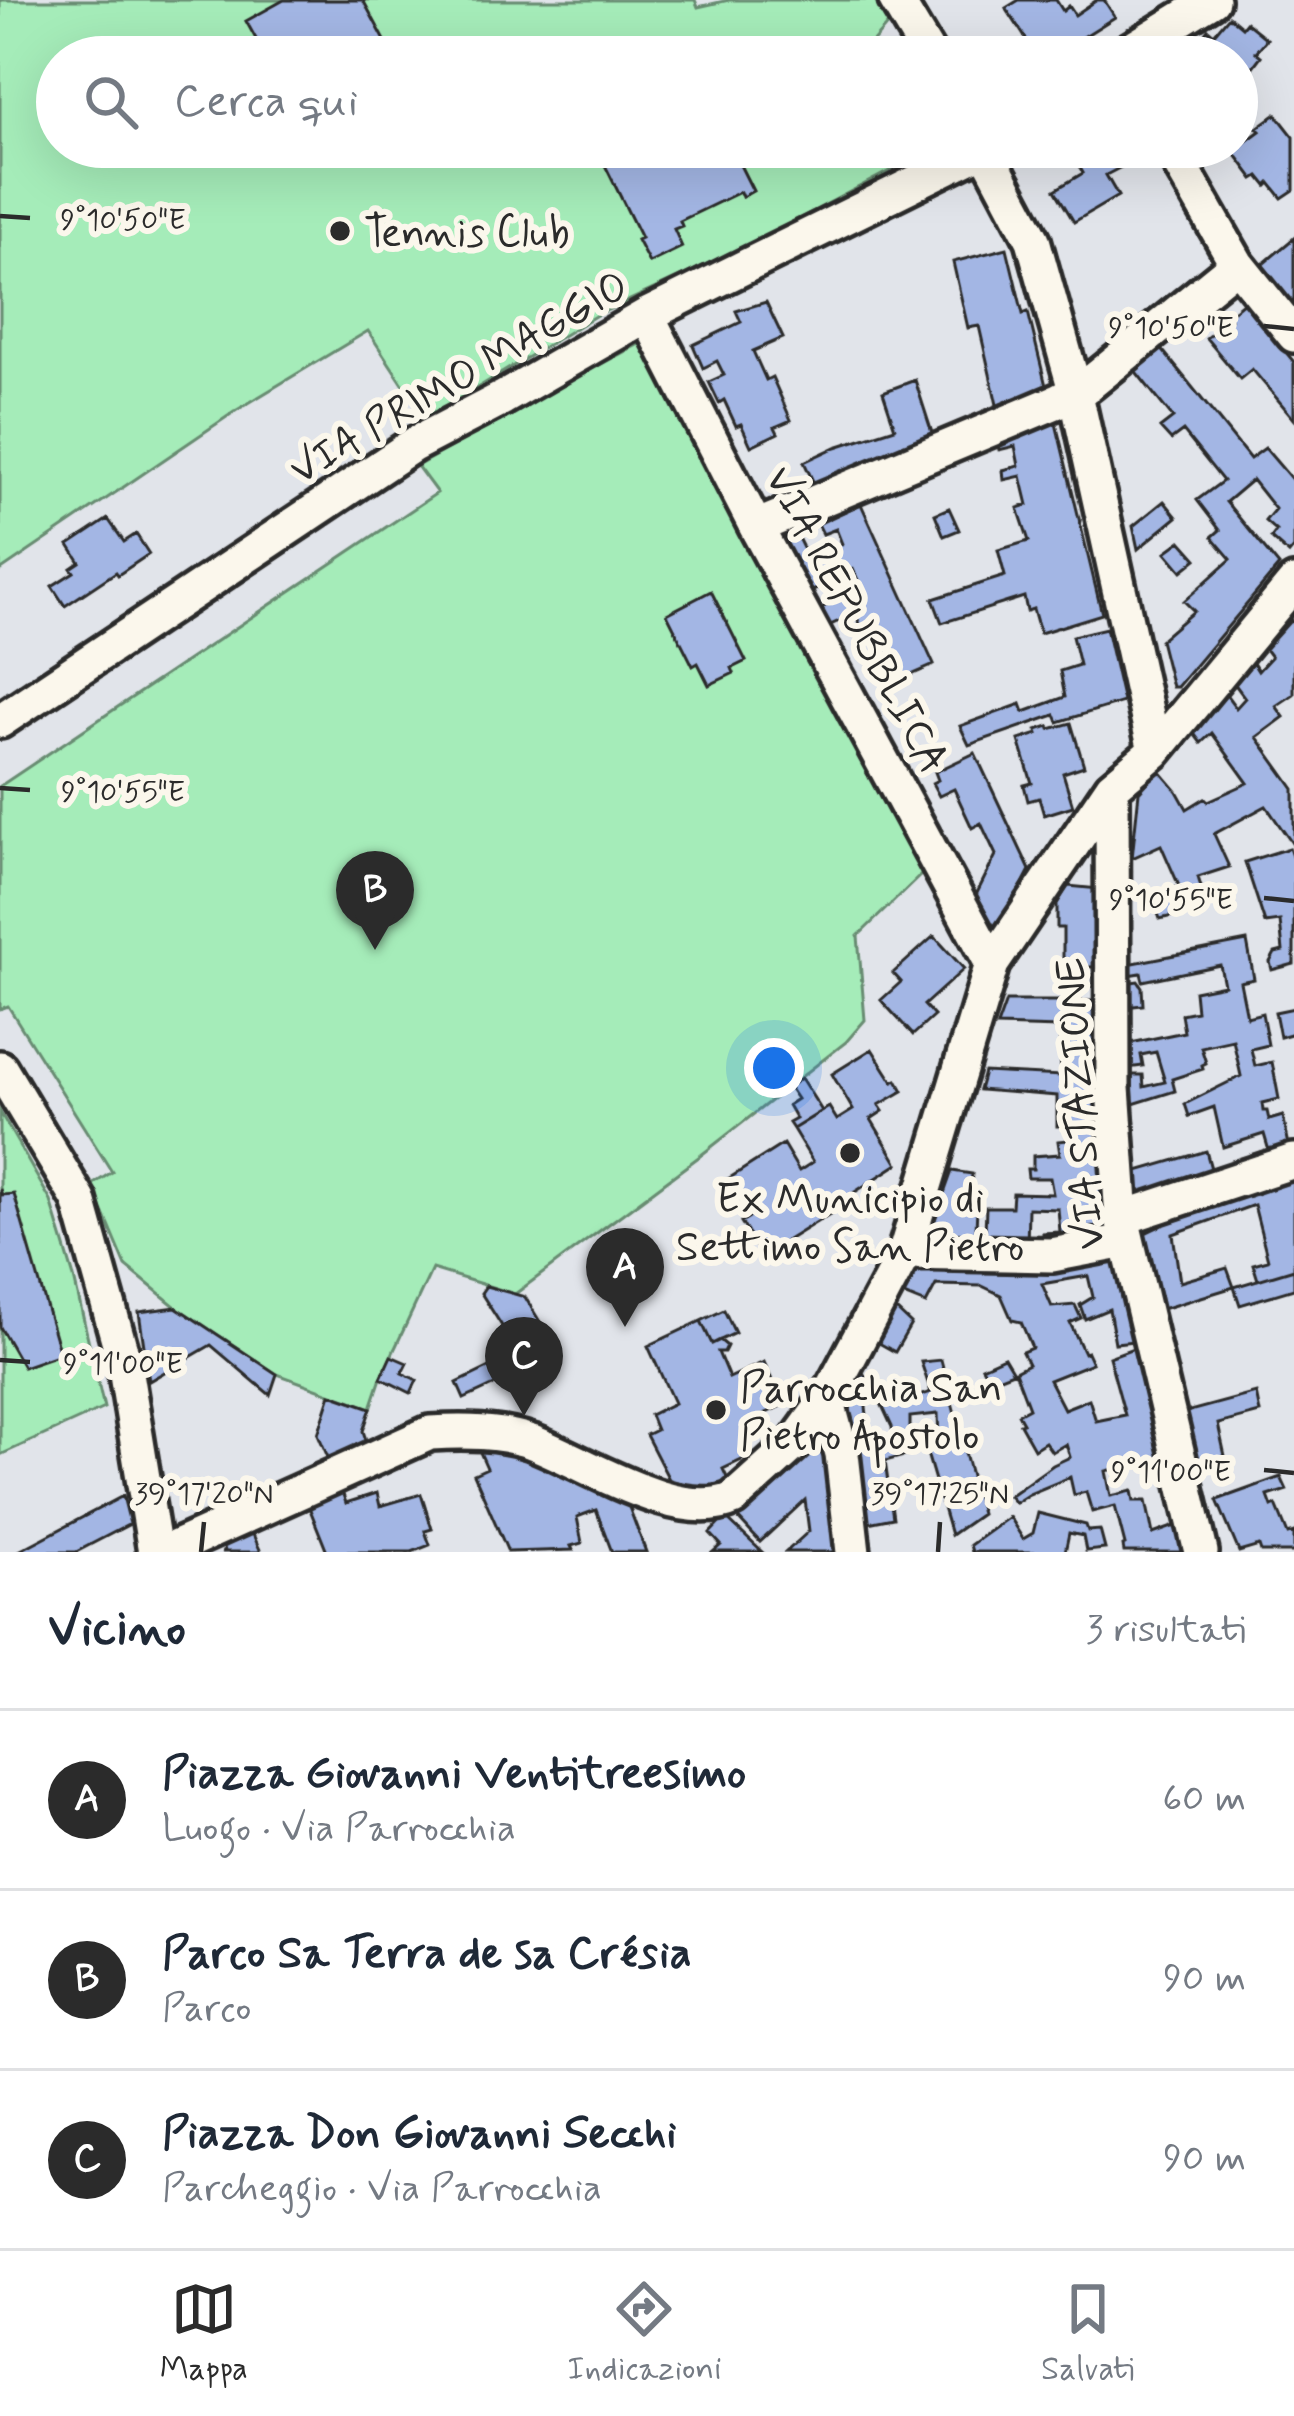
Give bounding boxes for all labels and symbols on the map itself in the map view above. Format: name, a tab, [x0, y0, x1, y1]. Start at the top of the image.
text: 9°10'50"E	[60, 201, 186, 240]
place label: Tennis Club	[364, 207, 570, 262]
marker: Tennis Club	[327, 218, 353, 244]
street label: VIA PRIMO MAGGIO	[280, 259, 639, 499]
text: 9°10'50"E	[1108, 309, 1234, 348]
street label: VIA REPUBBLICA	[751, 457, 959, 784]
text: 9°10'55"E	[61, 773, 185, 812]
pin: B	[336, 851, 414, 950]
text: 9°10'55"E	[1109, 881, 1233, 920]
street label: VIA STAZIONE	[1044, 956, 1119, 1252]
your location	[744, 1038, 804, 1098]
marker: Ex Municipio di Settimo San Pietro	[837, 1140, 863, 1166]
place label: Ex Municipio di Settimo San Pietro	[676, 1173, 1024, 1276]
pin: A	[586, 1228, 664, 1327]
pin: C	[485, 1317, 563, 1416]
text: 9°11'00"E	[63, 1345, 183, 1384]
place label: Parrocchia San Pietro Apostolo	[740, 1362, 1002, 1469]
marker: Parrocchia San Pietro Apostolo	[703, 1397, 729, 1423]
text: 9°11'00"E	[1111, 1453, 1231, 1492]
text: 39°17'20"N	[134, 1475, 274, 1514]
text: 39°17'25"N	[871, 1475, 1009, 1514]

